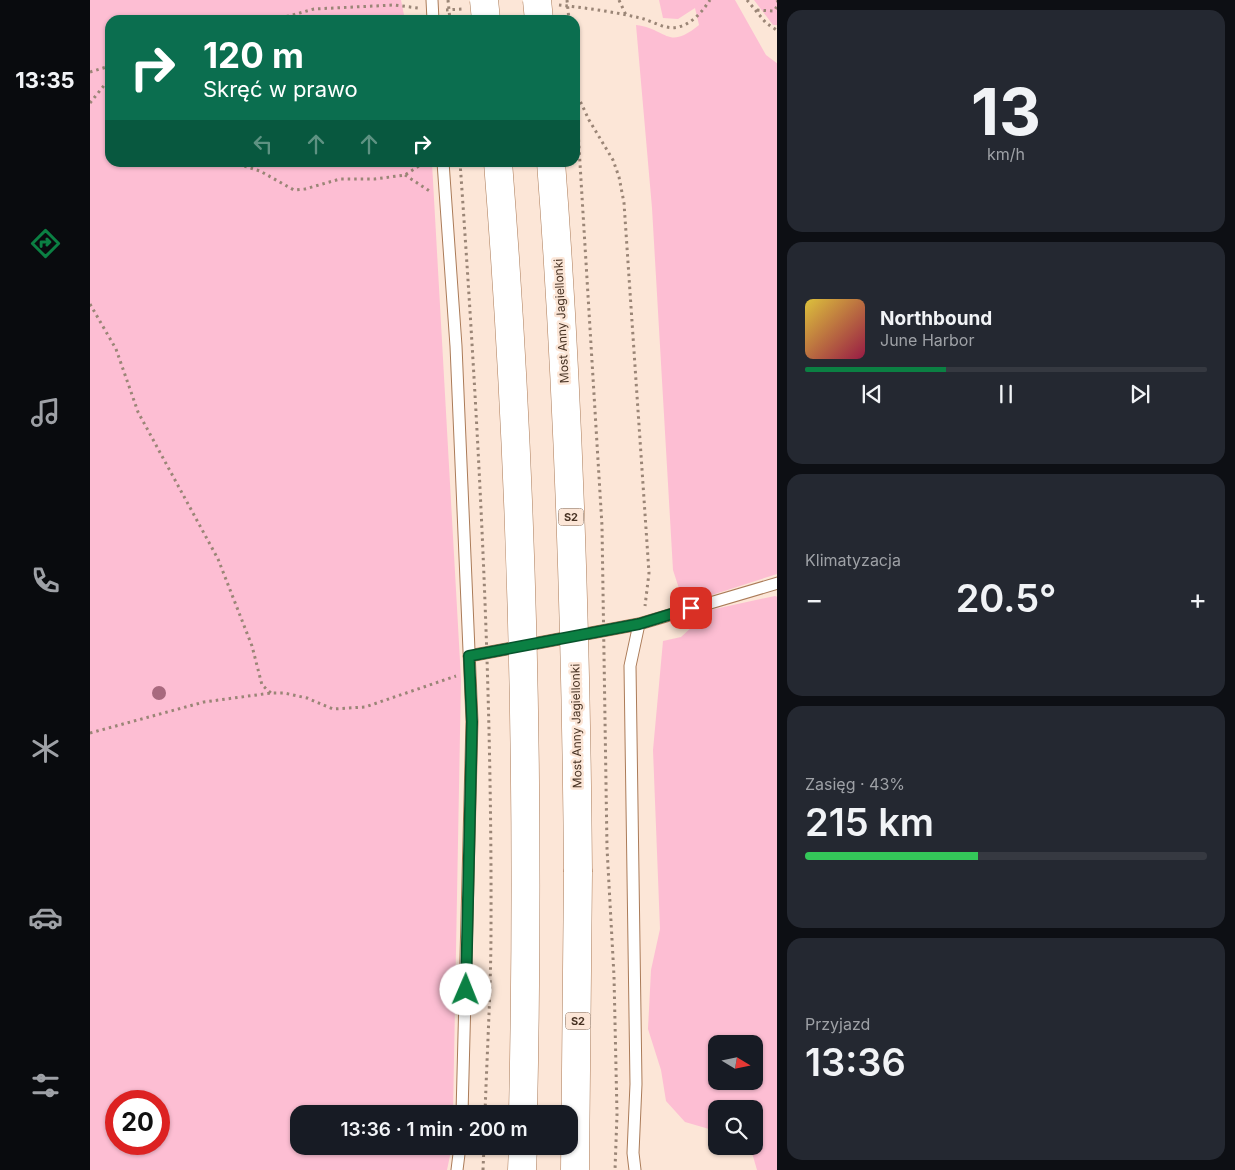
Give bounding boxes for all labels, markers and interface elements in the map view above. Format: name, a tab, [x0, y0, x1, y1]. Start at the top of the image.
text: 120 m	[203, 34, 304, 76]
icon: right	[120, 35, 185, 100]
text: 13:35	[15, 67, 75, 93]
text: 13	[971, 72, 1041, 151]
text: Skręć w prawo	[203, 76, 358, 102]
icon: left	[249, 130, 277, 158]
icon: ahead	[302, 130, 330, 158]
icon: ahead	[355, 130, 383, 158]
icon: right	[408, 130, 436, 158]
text: km/h	[987, 144, 1025, 164]
icon: directions	[28, 226, 63, 261]
street label: Most Anny Jagiellonki	[550, 258, 572, 384]
text: Northbound	[880, 307, 992, 330]
text: June Harbor	[880, 330, 974, 350]
icon: previous	[858, 380, 886, 408]
icon: pause	[992, 380, 1020, 408]
icon: next	[1126, 380, 1154, 408]
icon: music	[28, 395, 63, 430]
road number: S2	[558, 508, 584, 526]
text: Klimatyzacja	[805, 550, 901, 570]
icon: phone	[28, 563, 63, 598]
text: 20.5°	[956, 575, 1056, 621]
text: −	[805, 582, 824, 616]
text: +	[1188, 582, 1207, 616]
pin	[670, 587, 712, 629]
icon: arrive	[677, 594, 705, 622]
street label: Most Anny Jagiellonki	[567, 664, 585, 788]
icon: climate	[28, 731, 63, 766]
text: Zasięg · 43%	[805, 774, 905, 794]
text: 215 km	[805, 799, 934, 845]
icon: car	[28, 900, 63, 935]
position arrow	[439, 963, 491, 1015]
road number: S2	[566, 1012, 590, 1030]
text: Przyjazd	[805, 1014, 870, 1034]
north arrow	[708, 1035, 762, 1090]
map controls	[708, 1035, 763, 1155]
text: 13:36	[805, 1039, 906, 1085]
icon: filters	[28, 1068, 63, 1103]
speed limit sign: 20	[105, 1090, 170, 1155]
button: search	[708, 1100, 763, 1155]
text: 13:36 · 1 min · 200 m	[340, 1118, 528, 1141]

